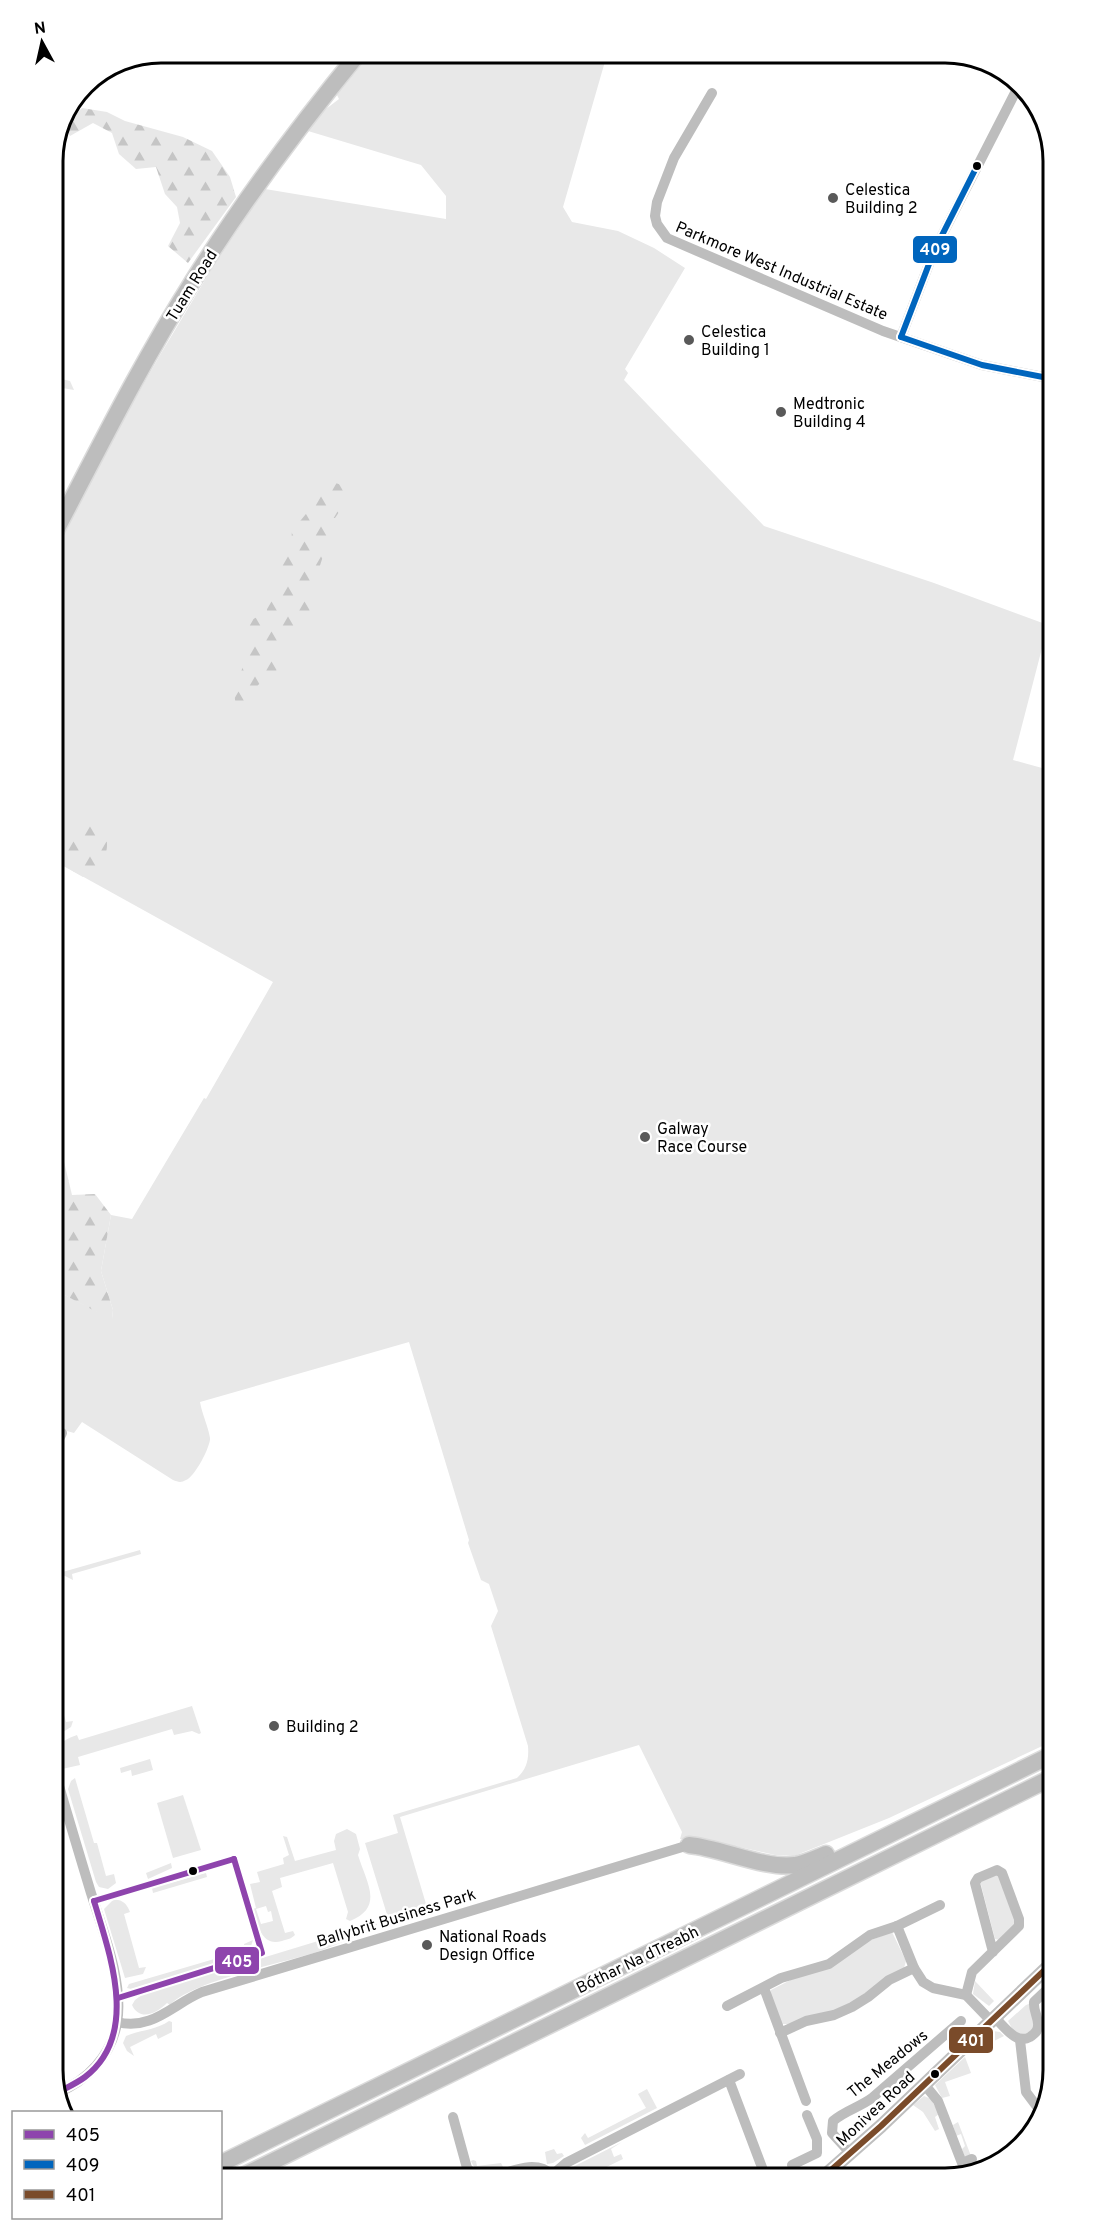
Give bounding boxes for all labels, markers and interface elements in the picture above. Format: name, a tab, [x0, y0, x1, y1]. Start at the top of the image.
north arrow	[12, 12, 72, 72]
text: N	[33, 18, 47, 40]
unlabelled marker	[971, 160, 983, 172]
place label: Celestica Building 2	[845, 181, 918, 219]
marker: Celestica Building 2	[826, 191, 840, 205]
street label: Parkmore West Industrial Estate	[672, 218, 890, 326]
line badge: 409	[912, 235, 958, 264]
text: 409	[920, 241, 950, 261]
street label: Tuam Road	[163, 247, 223, 326]
place label: Celestica Building 1	[701, 323, 770, 361]
marker: Celestica Building 1	[682, 333, 696, 347]
place label: Medtronic Building 4	[793, 395, 866, 433]
marker: Medtronic Building 4	[774, 405, 788, 419]
place label: Galway Race Course	[657, 1120, 747, 1158]
marker: Galway Race Course	[638, 1130, 652, 1144]
place label: Building 2	[286, 1718, 359, 1738]
marker: Building 2	[267, 1719, 281, 1733]
unlabelled marker	[187, 1865, 199, 1877]
street label: Ballybrit Business Park	[315, 1885, 479, 1953]
street label: Bóthar Na dTreabh	[573, 1923, 702, 1999]
place label: National Roads Design Office	[439, 1928, 547, 1966]
marker: National Roads Design Office	[420, 1938, 434, 1952]
line badge: 405	[214, 1946, 260, 1975]
text: 405	[222, 1953, 252, 1973]
street label: The Meadows	[844, 2026, 932, 2103]
line badge: 401	[948, 2026, 994, 2054]
text: 401	[957, 2032, 985, 2052]
street label: Monivea Road	[833, 2068, 920, 2151]
unlabelled marker	[929, 2068, 941, 2080]
legend	[12, 2111, 222, 2219]
text: 405	[66, 2125, 100, 2148]
text: 409	[66, 2155, 99, 2178]
text: 401	[66, 2185, 95, 2208]

